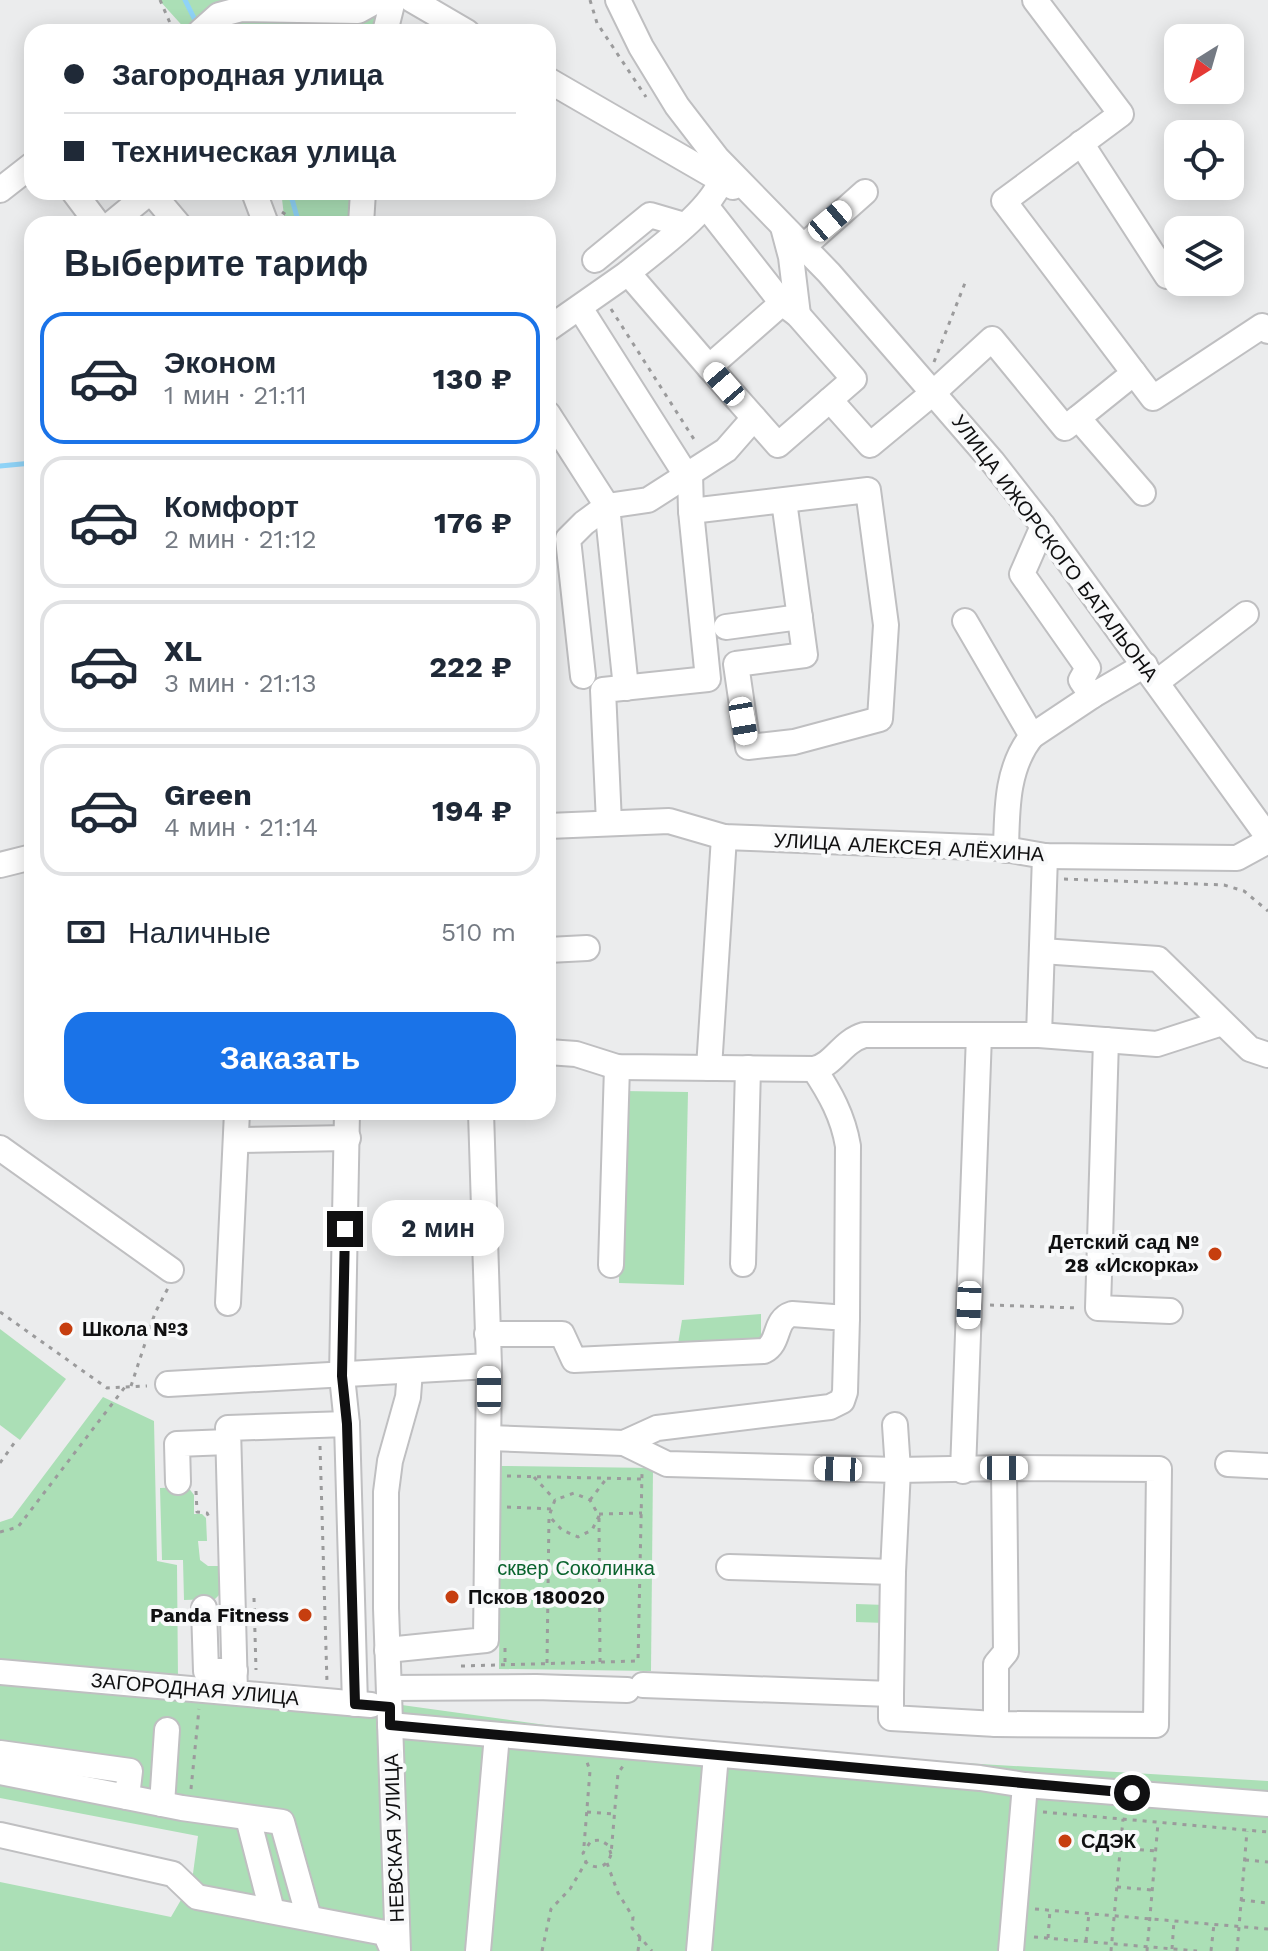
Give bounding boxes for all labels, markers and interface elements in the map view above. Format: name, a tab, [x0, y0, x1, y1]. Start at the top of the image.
north arrow	[1164, 24, 1244, 104]
map controls	[1164, 24, 1244, 296]
text: Загородная улица	[112, 57, 383, 92]
button: locate	[1164, 120, 1244, 200]
text: Техническая улица	[112, 134, 396, 169]
car	[804, 196, 856, 246]
button: layers	[1164, 216, 1244, 296]
text: Выберите тариф	[64, 243, 368, 285]
icon: car	[68, 342, 140, 414]
text: Эконом	[164, 345, 277, 380]
car	[699, 358, 749, 410]
text: 130 ₽	[433, 361, 512, 396]
text: 1 мин · 21:11	[164, 380, 307, 410]
street label: УЛИЦА ИЖОРСКОГО БАТАЛЬОНА	[947, 410, 1164, 687]
icon: car	[68, 486, 140, 558]
text: Комфорт	[164, 489, 299, 524]
text: 176 ₽	[434, 505, 512, 540]
text: 2 мин · 21:12	[164, 524, 317, 554]
icon: car	[68, 630, 140, 702]
text: XL	[164, 633, 202, 668]
text: 222 ₽	[429, 649, 512, 684]
text: 3 мин · 21:13	[164, 668, 317, 698]
car	[727, 695, 759, 747]
icon: car	[68, 774, 140, 846]
text: Green	[164, 777, 252, 812]
text: 194 ₽	[432, 793, 512, 828]
text: 4 мин · 21:14	[164, 812, 318, 842]
street label: УЛИЦА АЛЕКСЕЯ АЛЁХИНА	[773, 828, 1046, 866]
icon: cash	[64, 910, 108, 954]
text: Наличные	[128, 915, 271, 950]
text: 510 m	[441, 917, 516, 947]
button: Заказать	[64, 1012, 516, 1104]
callout: 2 мин	[373, 1201, 505, 1257]
route end	[327, 1211, 363, 1247]
text: 2 мин	[401, 1213, 475, 1243]
place label: Детский сад № 28 «Искорка»	[1048, 1230, 1199, 1277]
marker: Детский сад № 28 «Искорка»	[1206, 1245, 1224, 1263]
car	[956, 1281, 982, 1329]
place label: Школа №3	[82, 1317, 188, 1341]
marker: Школа №3	[57, 1320, 75, 1338]
car	[477, 1366, 501, 1414]
car	[814, 1456, 862, 1482]
car	[980, 1456, 1028, 1480]
park label: сквер Соколинка	[497, 1556, 656, 1580]
place label: Псков 180020	[468, 1585, 605, 1609]
marker: Псков 180020	[443, 1588, 461, 1606]
place label: Panda Fitness	[150, 1603, 289, 1627]
marker: Panda Fitness	[296, 1606, 314, 1624]
street label: ЗАГОРОДНАЯ УЛИЦА	[90, 1668, 301, 1710]
street label: НЕВСКАЯ УЛИЦА	[379, 1753, 409, 1923]
route start	[1114, 1775, 1150, 1811]
place label: СДЭК	[1081, 1829, 1137, 1853]
marker: СДЭК	[1056, 1832, 1074, 1850]

